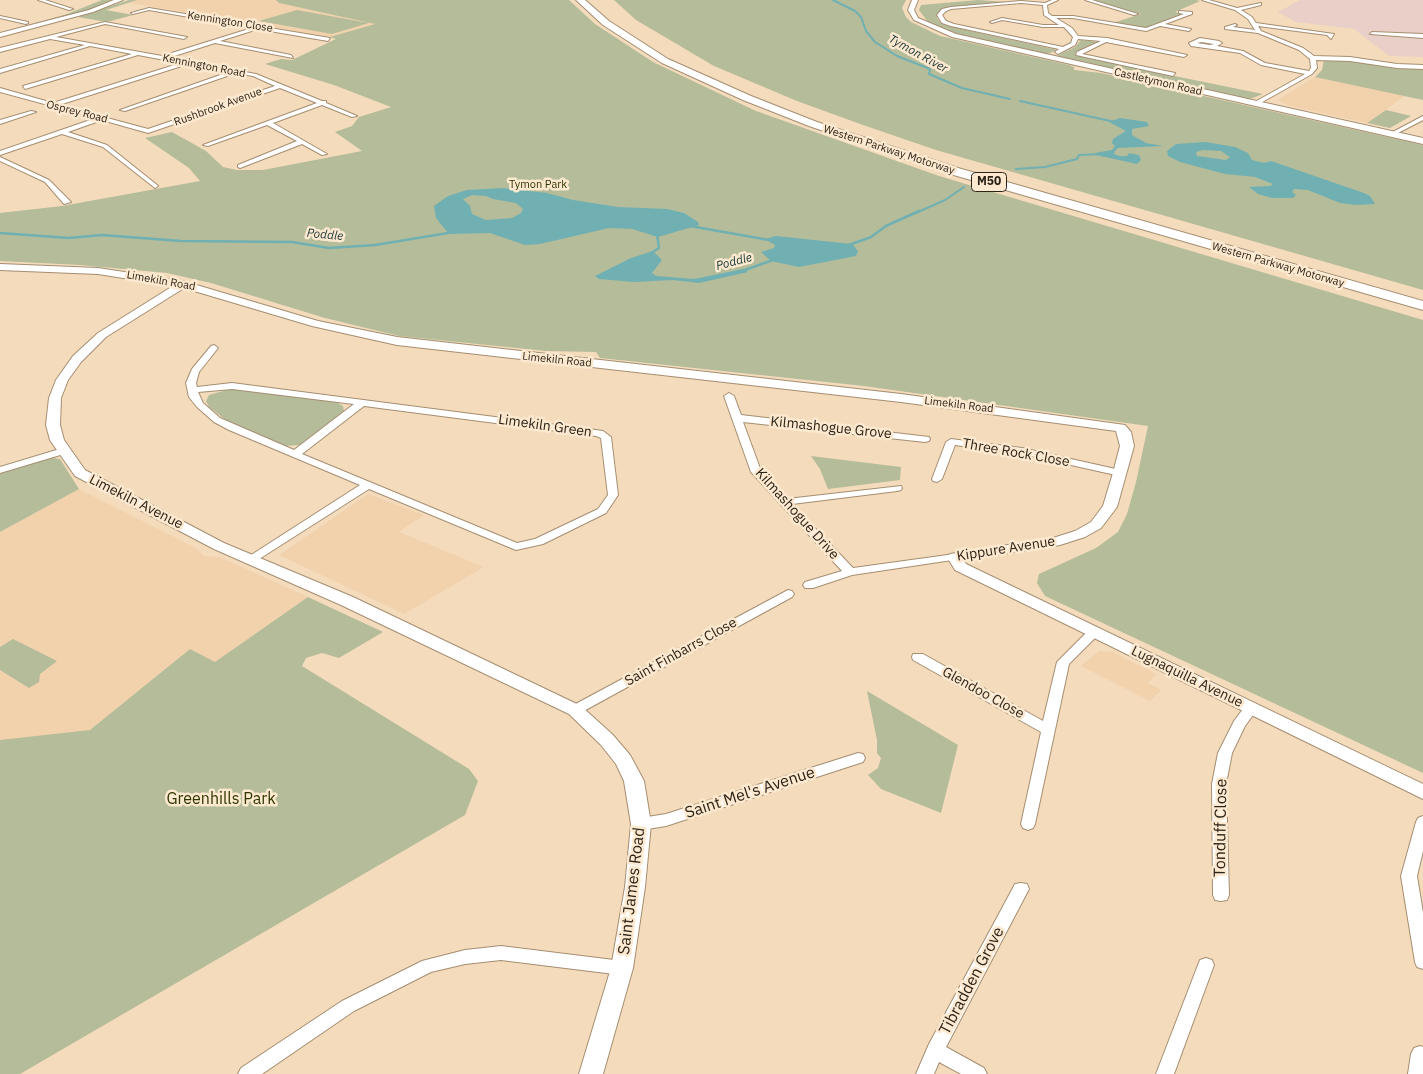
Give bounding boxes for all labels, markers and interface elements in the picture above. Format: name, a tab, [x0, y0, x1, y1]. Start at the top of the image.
street label: Kennington Close	[186, 9, 274, 35]
water label: Tymon River	[886, 32, 950, 76]
street label: Kennington Road	[161, 51, 247, 81]
street label: Castletymon Road	[1113, 65, 1203, 99]
street label: Rushbrook Avenue	[172, 85, 264, 129]
street label: Osprey Road	[45, 98, 109, 126]
street label: Western Parkway Motorway	[822, 123, 956, 177]
road number: M50	[972, 172, 1006, 192]
park label: Tymon Park	[509, 178, 567, 192]
water label: Poddle	[306, 226, 344, 244]
street label: Western Parkway Motorway	[1210, 240, 1346, 290]
water label: Poddle	[714, 250, 754, 274]
street label: Limekiln Road	[126, 268, 196, 294]
street label: Limekiln Road	[522, 350, 592, 370]
street label: Limekiln Road	[924, 394, 994, 416]
street label: Limekiln Green	[497, 411, 593, 441]
street label: Kilmashogue Grove	[770, 413, 892, 443]
street label: Three Rock Close	[961, 435, 1071, 471]
street label: Kilmashogue Drive	[752, 465, 842, 563]
street label: Limekiln Avenue	[86, 471, 186, 533]
street label: Kippure Avenue	[956, 533, 1056, 565]
street label: Saint Finbarrs Close	[622, 614, 740, 690]
street label: Lugnaquilla Avenue	[1128, 643, 1246, 711]
street label: Glendoo Close	[939, 664, 1027, 722]
street label: Saint Mel's Avenue	[683, 763, 817, 823]
street label: Tonduff Close	[1211, 779, 1231, 877]
park label: Greenhills Park	[166, 789, 276, 809]
street label: Saint James Road	[615, 826, 649, 956]
street label: Tibradden Grove	[936, 924, 1008, 1038]

